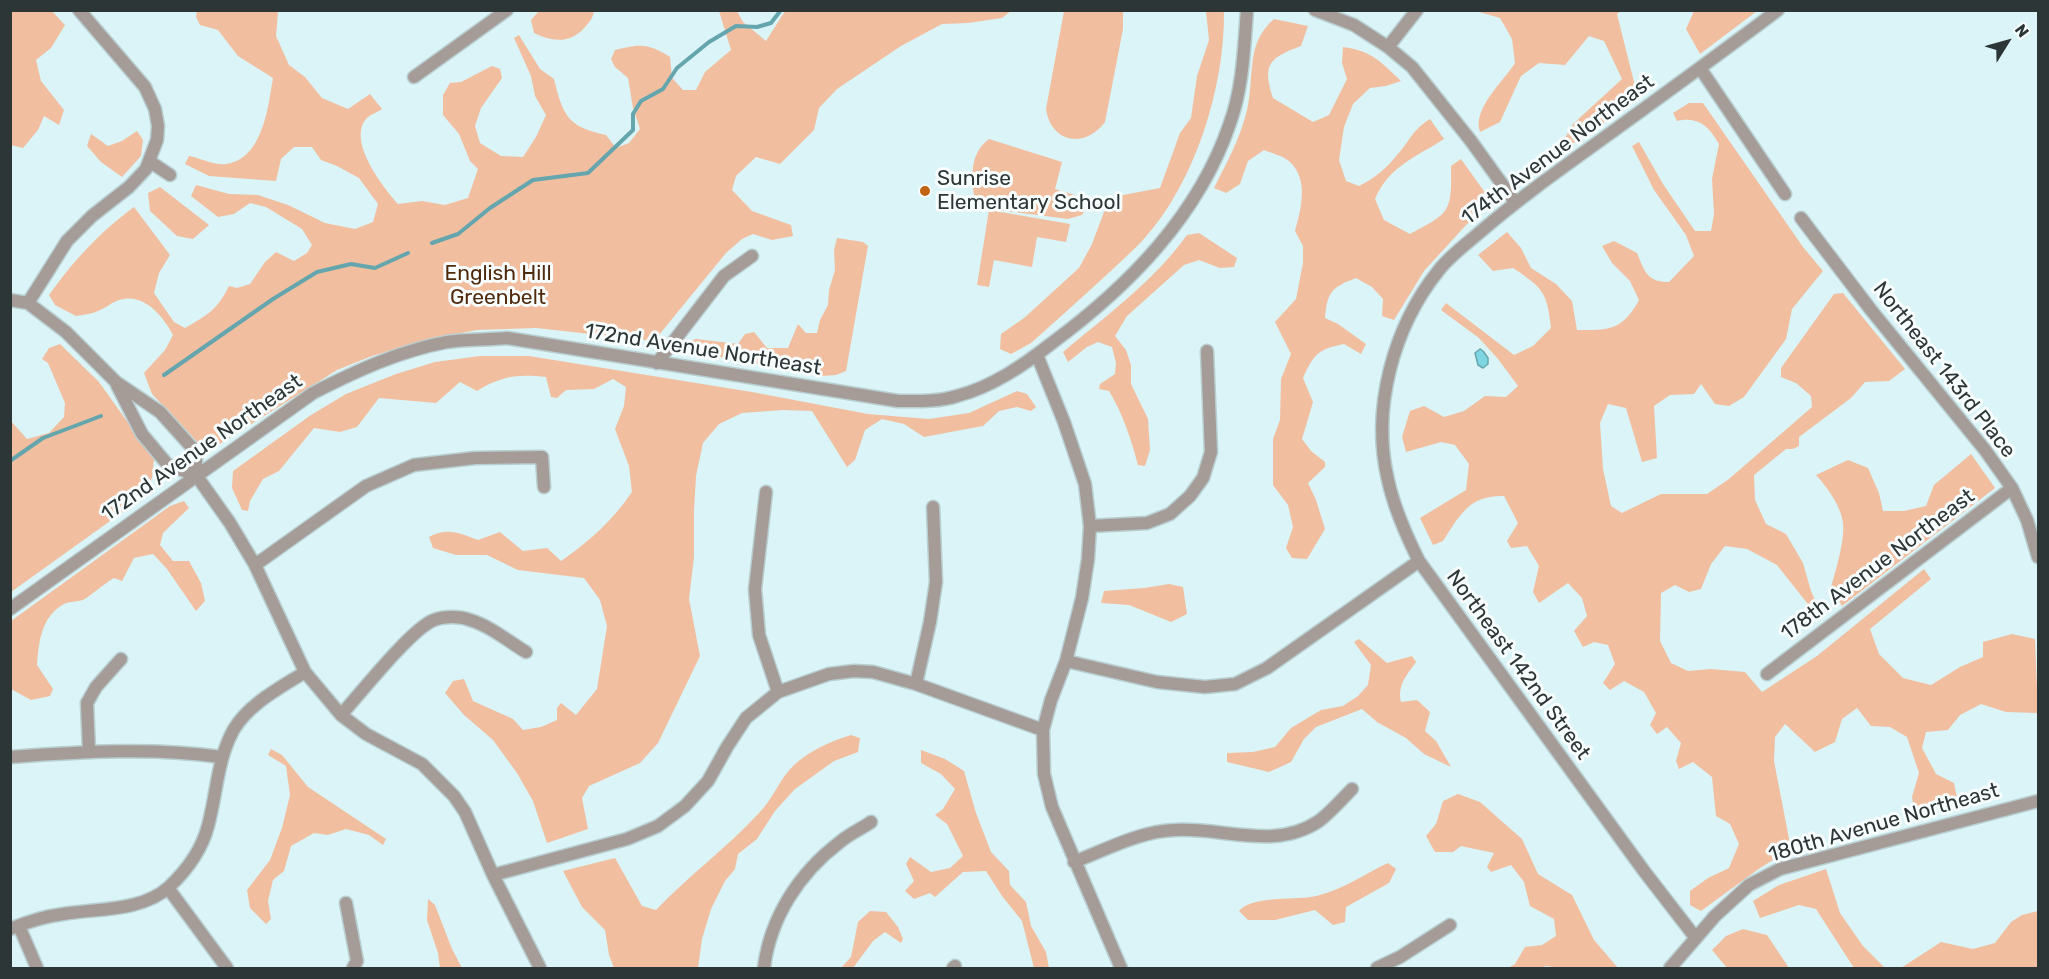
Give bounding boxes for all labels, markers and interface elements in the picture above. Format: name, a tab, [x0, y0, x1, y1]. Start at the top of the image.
north arrow	[1977, 12, 2037, 72]
text: N	[2011, 21, 2033, 41]
street label: 174th Avenue Northeast	[1457, 69, 1659, 231]
place label: Sunrise Elementary School	[937, 166, 1121, 216]
marker: Sunrise Elementary School	[918, 184, 932, 198]
park label: English Hill Greenbelt	[444, 261, 552, 311]
street label: Northeast 143rd Place	[1867, 277, 2021, 463]
street label: 172nd Avenue Northeast	[583, 319, 823, 381]
street label: 172nd Avenue Northeast	[97, 369, 307, 527]
street label: 178th Avenue Northeast	[1776, 484, 1980, 646]
street label: Northeast 142nd Street	[1441, 565, 1595, 765]
street label: 180th Avenue Northeast	[1766, 778, 2002, 868]

